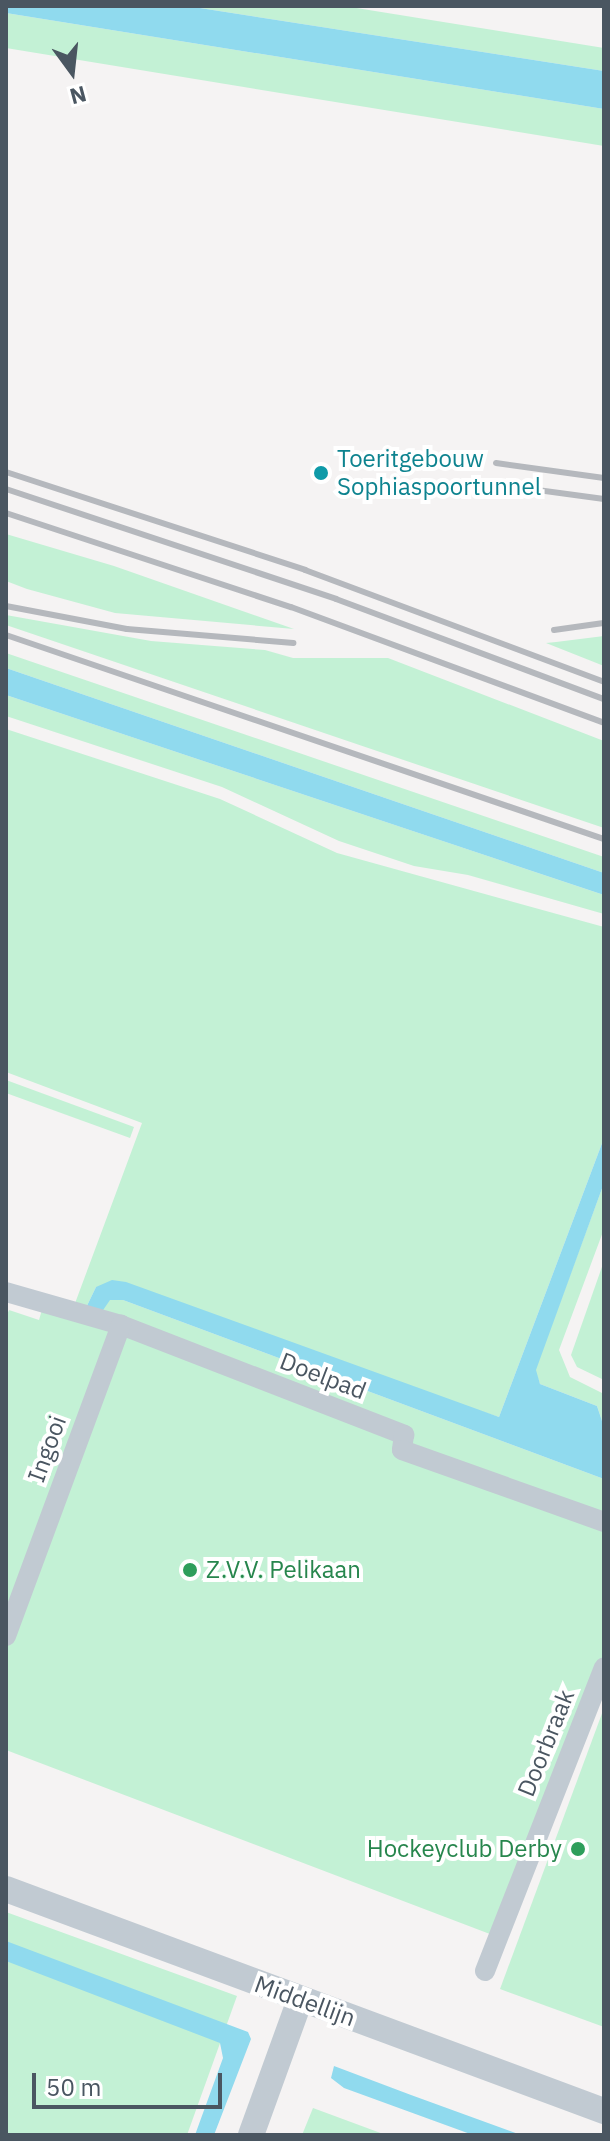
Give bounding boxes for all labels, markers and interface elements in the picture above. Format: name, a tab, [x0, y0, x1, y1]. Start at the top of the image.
north arrow	[32, 32, 112, 112]
text: N	[67, 80, 90, 112]
place label: Toeritgebouw Sophiaspoortunnel	[337, 445, 541, 501]
marker: Toeritgebouw Sophiaspoortunnel	[312, 464, 330, 482]
street label: Doelpad	[276, 1346, 370, 1406]
street label: Ingooi	[22, 1412, 72, 1486]
place label: Z.V.V. Pelikaan	[206, 1556, 361, 1584]
marker: Z.V.V. Pelikaan	[181, 1561, 199, 1579]
street label: Doorbraak	[512, 1685, 580, 1801]
place label: Hockeyclub Derby	[367, 1835, 562, 1863]
marker: Hockeyclub Derby	[569, 1840, 587, 1858]
street label: Middellijn	[251, 1970, 359, 2032]
scale bar	[36, 2057, 226, 2107]
text: 50 m	[46, 2071, 101, 2103]

